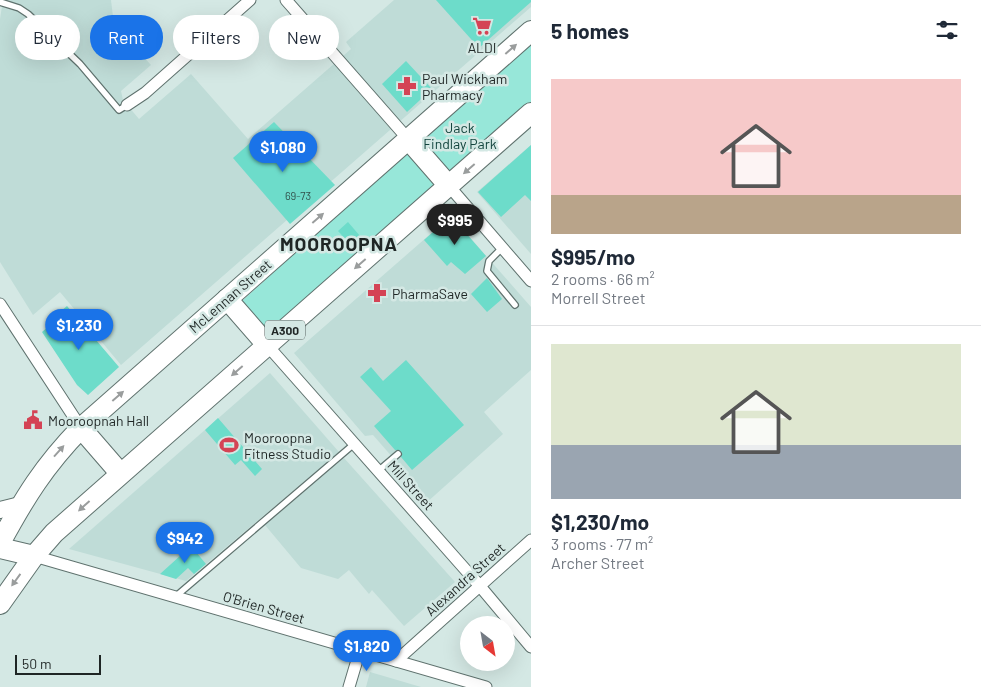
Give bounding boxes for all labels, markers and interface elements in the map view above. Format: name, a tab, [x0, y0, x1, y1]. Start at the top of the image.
chip: Buy	[15, 15, 80, 60]
chip: Rent	[90, 15, 163, 60]
chip: Filters	[173, 15, 259, 60]
chip: New	[269, 15, 339, 60]
supermarket icon: ALDI	[471, 15, 493, 37]
icon: filters	[933, 16, 961, 44]
text: 5 homes	[551, 18, 629, 43]
place label: ALDI	[468, 39, 496, 56]
one-way arrow	[504, 43, 516, 55]
place label: Paul Wickham Pharmacy	[422, 70, 507, 103]
pharmacy icon: Paul Wickham Pharmacy	[396, 75, 418, 97]
icon: home	[711, 111, 801, 201]
park label: Jack Findlay Park	[423, 119, 497, 152]
pin: $1,080	[242, 130, 324, 173]
text: $1,080	[260, 137, 306, 156]
one-way arrow	[463, 163, 475, 175]
house number: 69-73	[285, 189, 311, 202]
pin: $995	[425, 204, 485, 246]
text: $995	[438, 210, 472, 229]
one-way arrow	[312, 213, 325, 224]
district label: MOOROOPNA	[280, 232, 398, 255]
text: $995/mo	[551, 244, 635, 269]
street label: McLennan Street	[185, 256, 275, 336]
one-way arrow	[354, 258, 366, 270]
text: 2 rooms · 66 m²	[551, 269, 655, 288]
pharmacy icon: PharmaSave	[366, 282, 388, 304]
place label: PharmaSave	[392, 285, 468, 302]
text: Morrell Street	[551, 288, 646, 307]
pin: $1,230	[38, 308, 120, 351]
text: $1,230	[56, 315, 102, 334]
road number: A300	[265, 320, 305, 340]
one-way arrow	[232, 365, 244, 377]
icon: home	[711, 377, 801, 467]
one-way arrow	[111, 390, 124, 401]
public building icon: Mooroopnah Hall	[22, 409, 44, 431]
place label: Mooroopnah Hall	[48, 412, 149, 429]
place label: Mooroopna Fitness Studio	[244, 429, 331, 462]
sports icon: Mooroopna Fitness Studio	[218, 434, 240, 456]
one-way arrow	[53, 446, 65, 458]
street label: Mill Street	[384, 457, 438, 513]
one-way arrow	[79, 500, 91, 512]
text: $1,230/mo	[551, 509, 649, 534]
pin: $942	[155, 522, 215, 564]
text: $942	[167, 528, 203, 547]
text: 3 rooms · 77 m²	[551, 534, 653, 553]
street label: Alexandra Street	[422, 539, 508, 619]
text: Archer Street	[551, 553, 645, 572]
one-way arrow	[11, 573, 21, 586]
street label: O'Brien Street	[221, 587, 307, 627]
north arrow	[460, 616, 515, 671]
map controls	[460, 616, 515, 671]
pin: $1,820	[326, 630, 408, 672]
text: $1,820	[344, 636, 390, 655]
scale bar	[15, 652, 101, 675]
text: 50 m	[22, 655, 51, 672]

